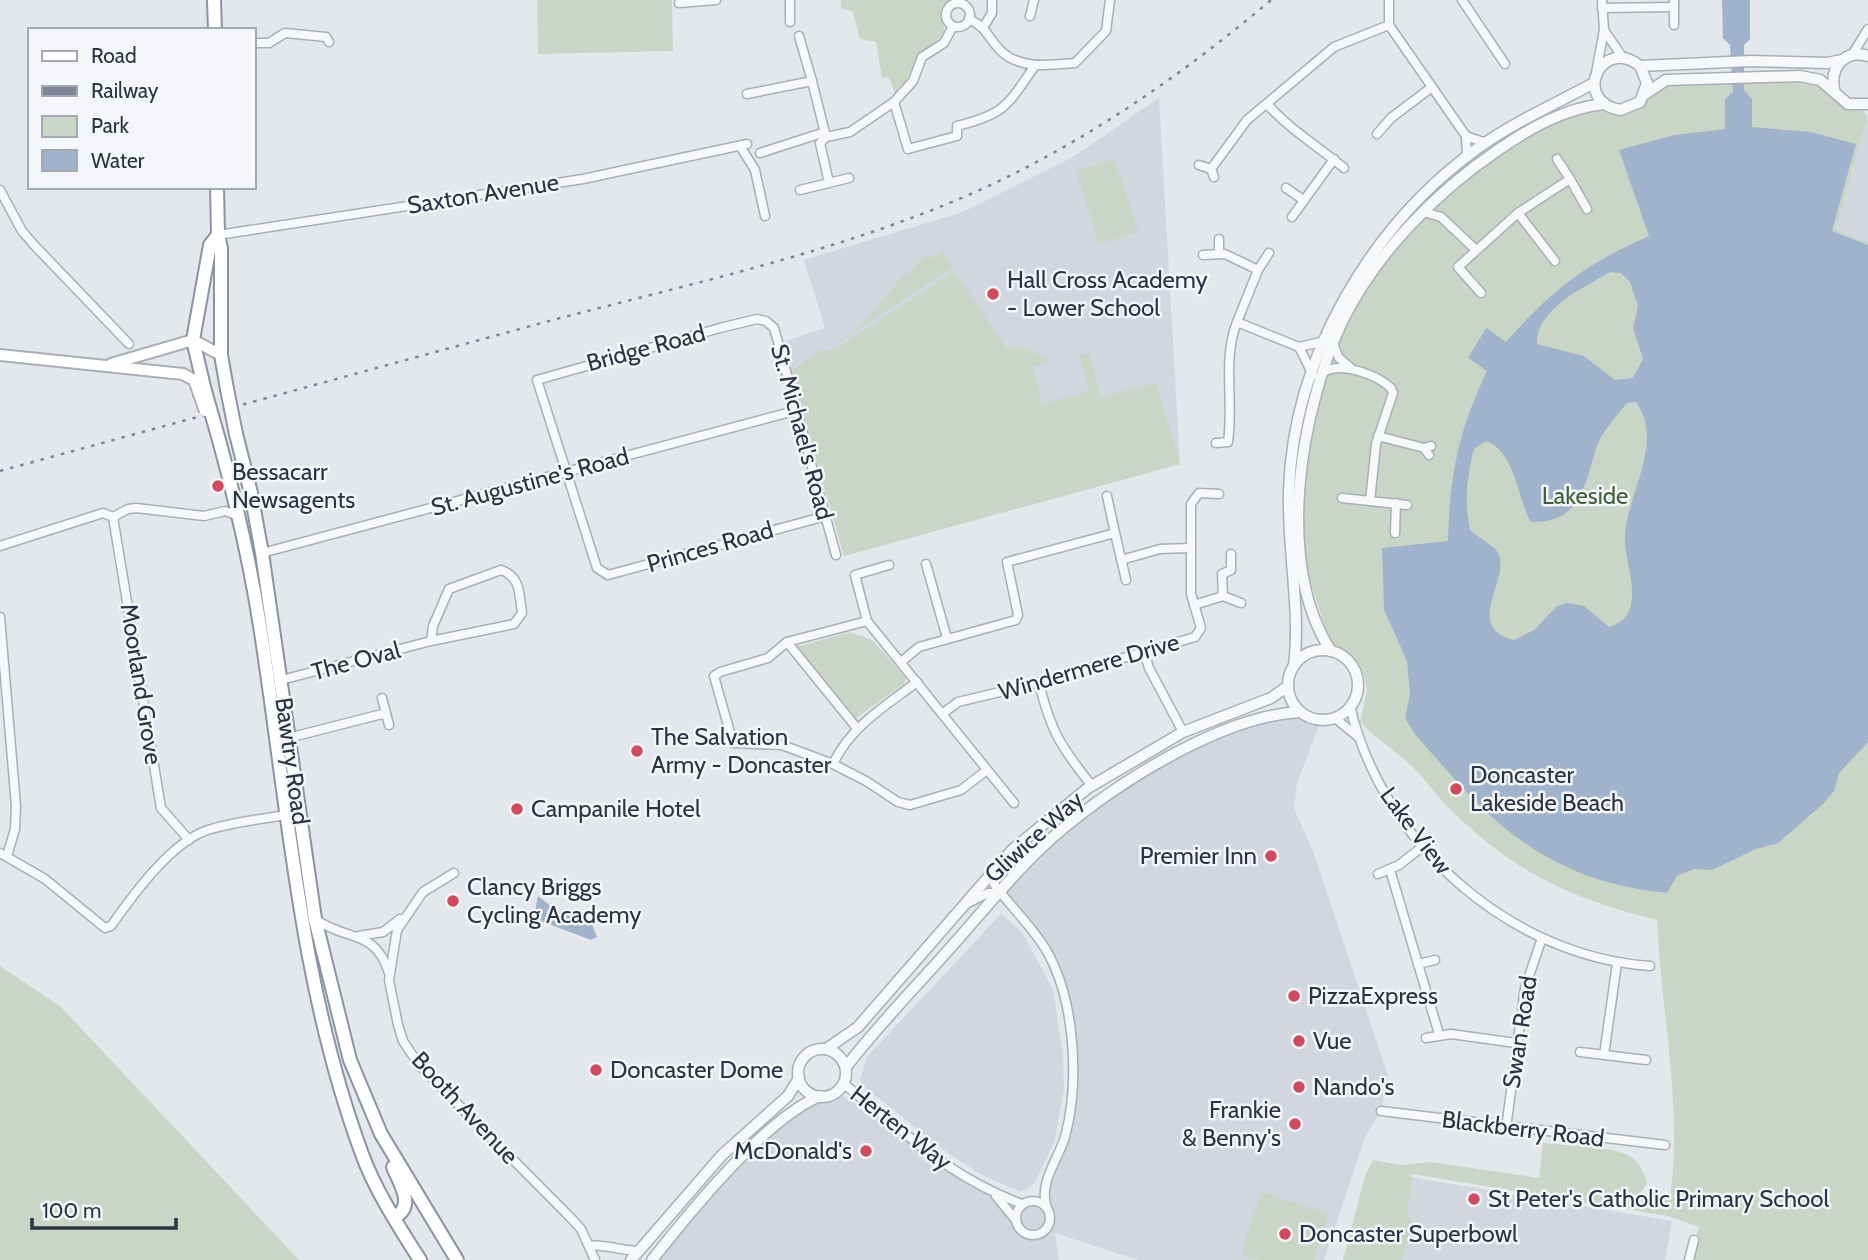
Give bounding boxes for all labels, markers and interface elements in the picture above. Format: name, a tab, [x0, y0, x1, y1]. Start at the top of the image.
legend	[28, 28, 256, 189]
text: Road	[91, 43, 137, 68]
text: Railway	[91, 78, 159, 103]
text: Park	[91, 113, 129, 138]
text: Water	[91, 148, 145, 173]
street label: Saxton Avenue	[405, 167, 561, 220]
place label: Hall Cross Academy - Lower School	[1007, 265, 1208, 322]
marker: Hall Cross Academy - Lower School	[985, 286, 1001, 302]
street label: Bridge Road	[583, 318, 708, 377]
street label: St. Michael's Road	[765, 341, 840, 523]
street label: St. Augustine's Road	[428, 441, 632, 522]
place label: Bessacarr Newsagents	[232, 457, 355, 514]
marker: Bessacarr Newsagents	[210, 478, 226, 494]
park label: Lakeside	[1542, 481, 1628, 510]
street label: Princes Road	[643, 515, 776, 578]
street label: Moorland Grove	[114, 601, 169, 767]
street label: Windermere Drive	[995, 627, 1182, 706]
street label: The Oval	[308, 635, 404, 686]
street label: Bawtry Road	[269, 695, 316, 826]
place label: The Salvation Army - Doncaster	[651, 722, 832, 779]
marker: The Salvation Army - Doncaster	[629, 743, 645, 759]
place label: Doncaster Lakeside Beach	[1470, 760, 1624, 817]
street label: Lake View	[1374, 781, 1459, 881]
marker: Doncaster Lakeside Beach	[1448, 781, 1464, 797]
street label: Gliwice Way	[978, 785, 1089, 888]
place label: Campanile Hotel	[531, 794, 701, 823]
marker: Campanile Hotel	[509, 801, 525, 817]
place label: Premier Inn	[1140, 841, 1257, 870]
marker: Premier Inn	[1263, 848, 1279, 864]
place label: Clancy Briggs Cycling Academy	[467, 872, 641, 929]
marker: Clancy Briggs Cycling Academy	[445, 893, 461, 909]
street label: Swan Road	[1496, 974, 1543, 1090]
place label: PizzaExpress	[1308, 981, 1438, 1010]
marker: PizzaExpress	[1286, 988, 1302, 1004]
place label: Vue	[1313, 1026, 1352, 1055]
marker: Vue	[1291, 1033, 1307, 1049]
street label: Booth Avenue	[406, 1045, 525, 1170]
place label: Doncaster Dome	[610, 1055, 783, 1084]
marker: Doncaster Dome	[588, 1062, 604, 1078]
place label: Nando's	[1313, 1072, 1394, 1101]
street label: Herten Way	[845, 1079, 958, 1176]
marker: Nando's	[1291, 1079, 1307, 1095]
place label: Frankie & Benny's	[1182, 1095, 1281, 1152]
street label: Blackberry Road	[1440, 1104, 1606, 1153]
marker: Frankie & Benny's	[1287, 1116, 1303, 1132]
place label: McDonald's	[734, 1136, 852, 1165]
marker: McDonald's	[858, 1143, 874, 1159]
place label: St Peter's Catholic Primary School	[1488, 1184, 1829, 1213]
scale bar	[32, 1186, 175, 1230]
marker: St Peter's Catholic Primary School	[1466, 1191, 1482, 1207]
text: 100 m	[42, 1198, 101, 1223]
place label: Doncaster Superbowl	[1299, 1219, 1518, 1248]
marker: Doncaster Superbowl	[1277, 1226, 1293, 1242]

